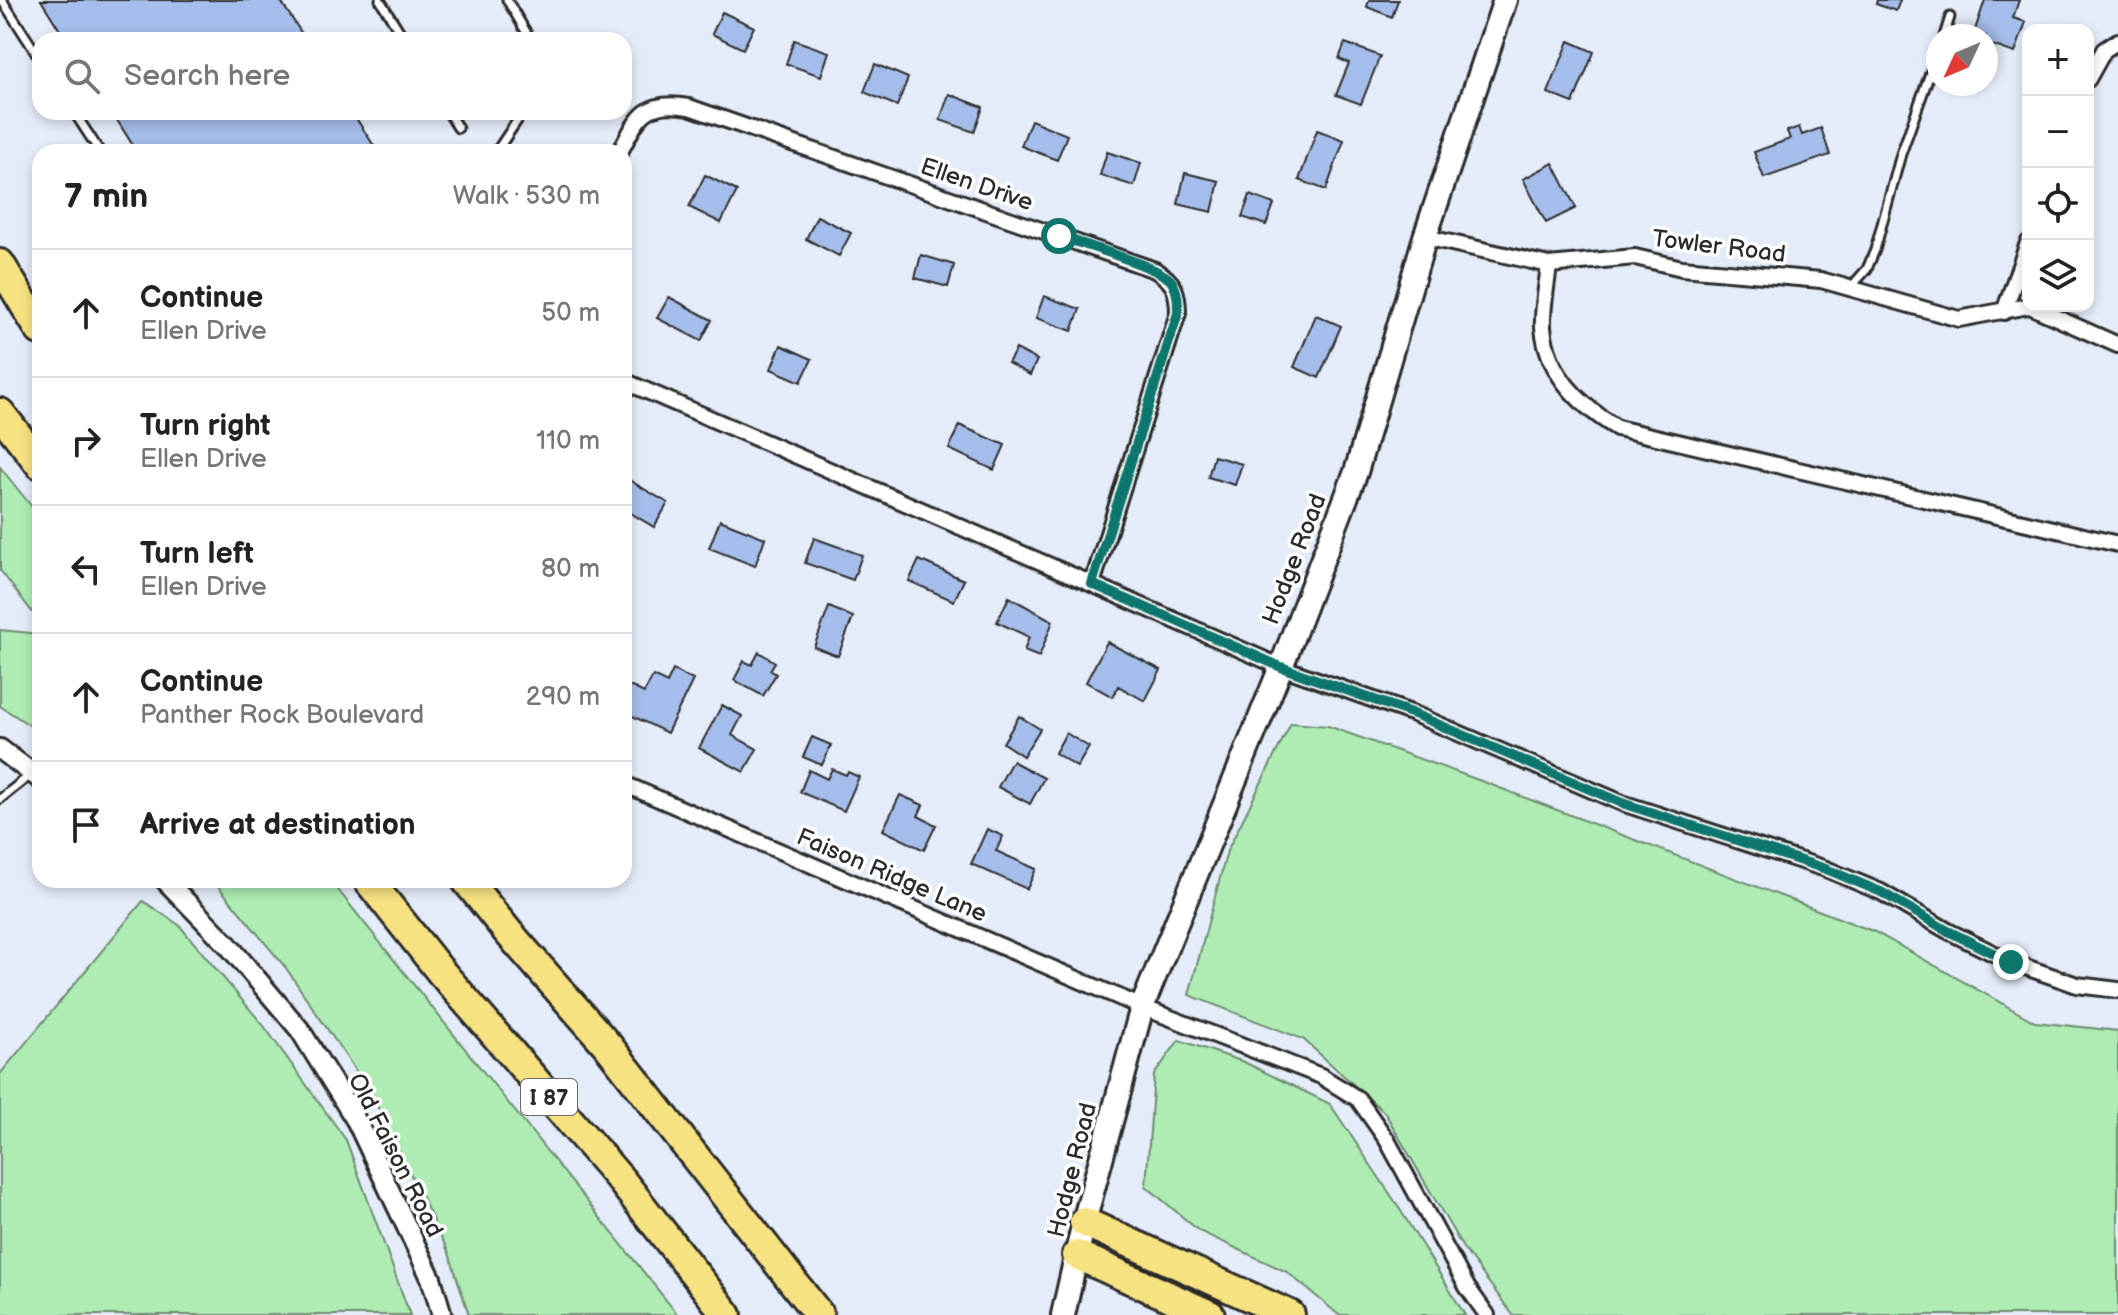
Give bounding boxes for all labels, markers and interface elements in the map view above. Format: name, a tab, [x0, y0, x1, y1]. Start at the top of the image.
north arrow	[1926, 24, 1998, 96]
map controls	[2022, 24, 2094, 312]
button: +	[2022, 24, 2094, 96]
search box	[32, 32, 632, 120]
icon: search	[60, 54, 104, 98]
text: Search here	[124, 58, 290, 94]
button: −	[2022, 96, 2094, 168]
street label: Ellen Drive	[917, 152, 1037, 217]
button: locate	[2022, 168, 2094, 240]
text: 7 min	[64, 176, 148, 217]
text: Walk · 530 m	[453, 181, 600, 212]
route start	[1041, 218, 1077, 254]
street label: Towler Road	[1651, 224, 1787, 269]
button: layers	[2022, 240, 2094, 312]
text: Continue	[140, 280, 263, 316]
icon: ahead	[64, 291, 108, 335]
text: 50 m	[541, 298, 600, 329]
text: Ellen Drive	[140, 316, 267, 347]
text: Turn right	[140, 408, 271, 444]
icon: right	[64, 419, 108, 463]
text: 110 m	[536, 426, 600, 457]
text: Ellen Drive	[140, 444, 267, 475]
street label: Hodge Road	[1256, 490, 1333, 629]
text: Turn left	[140, 536, 254, 572]
icon: left	[64, 547, 108, 591]
text: 80 m	[541, 554, 600, 585]
text: Ellen Drive	[140, 572, 267, 603]
text: Continue	[140, 664, 263, 700]
icon: ahead	[64, 675, 108, 719]
text: 290 m	[526, 682, 600, 713]
text: Panther Rock Boulevard	[140, 700, 424, 731]
icon: arrive	[64, 803, 108, 847]
text: Arrive at destination	[140, 807, 416, 843]
street label: Faison Ridge Lane	[792, 822, 991, 929]
route end	[1993, 944, 2029, 980]
street label: Old Faison Road	[342, 1068, 449, 1242]
road number: I 87	[521, 1079, 577, 1115]
street label: Hodge Road	[1042, 1100, 1103, 1240]

